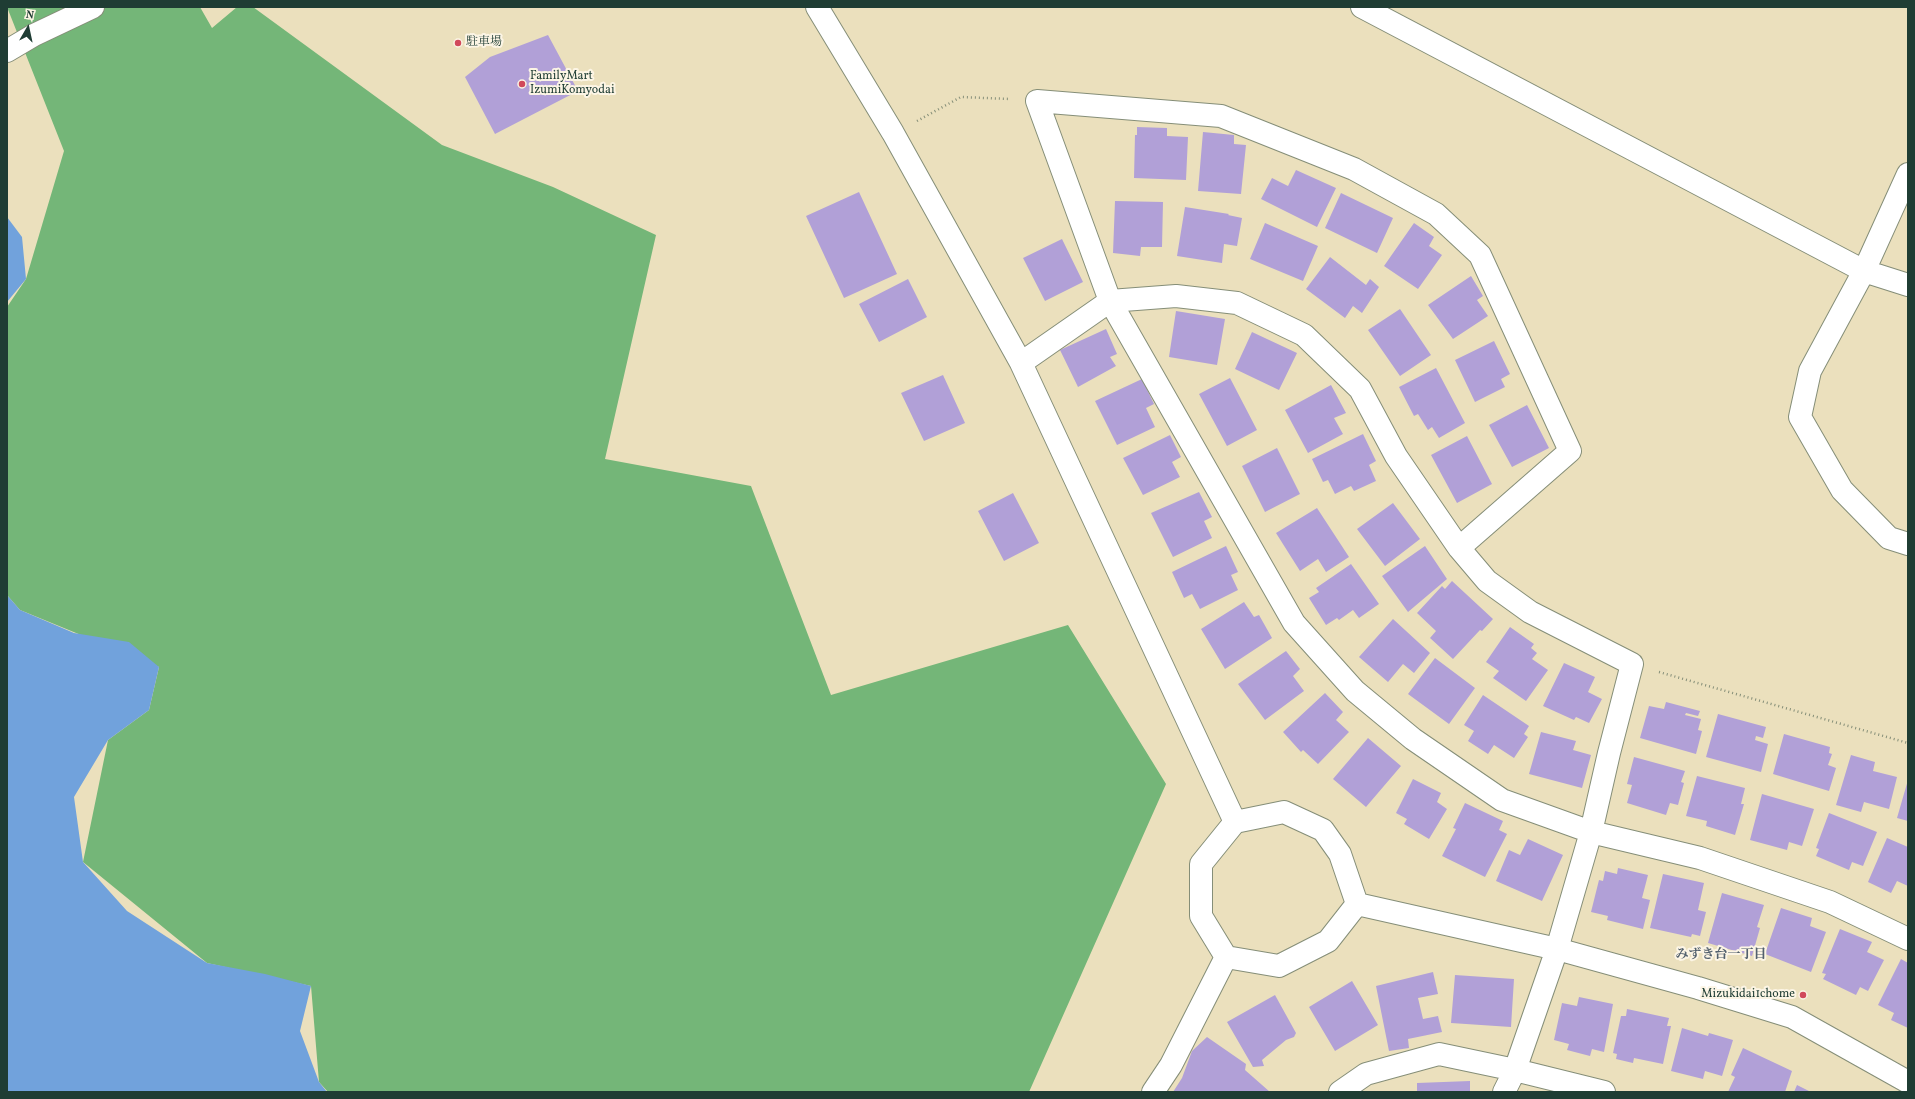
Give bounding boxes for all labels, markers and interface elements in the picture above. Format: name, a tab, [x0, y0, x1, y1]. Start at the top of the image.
north arrow	[8, 8, 48, 48]
text: N	[25, 8, 35, 24]
place label: 駐車場	[466, 36, 502, 50]
marker: 駐車場	[453, 38, 463, 48]
place label: FamilyMart IzumiKomyodai	[530, 70, 615, 98]
marker: FamilyMart IzumiKomyodai	[517, 79, 527, 89]
district label: みずき台一丁目	[1676, 948, 1766, 964]
place label: Mizukidai1chome	[1701, 988, 1795, 1002]
marker: Mizukidai1chome	[1798, 990, 1808, 1000]

